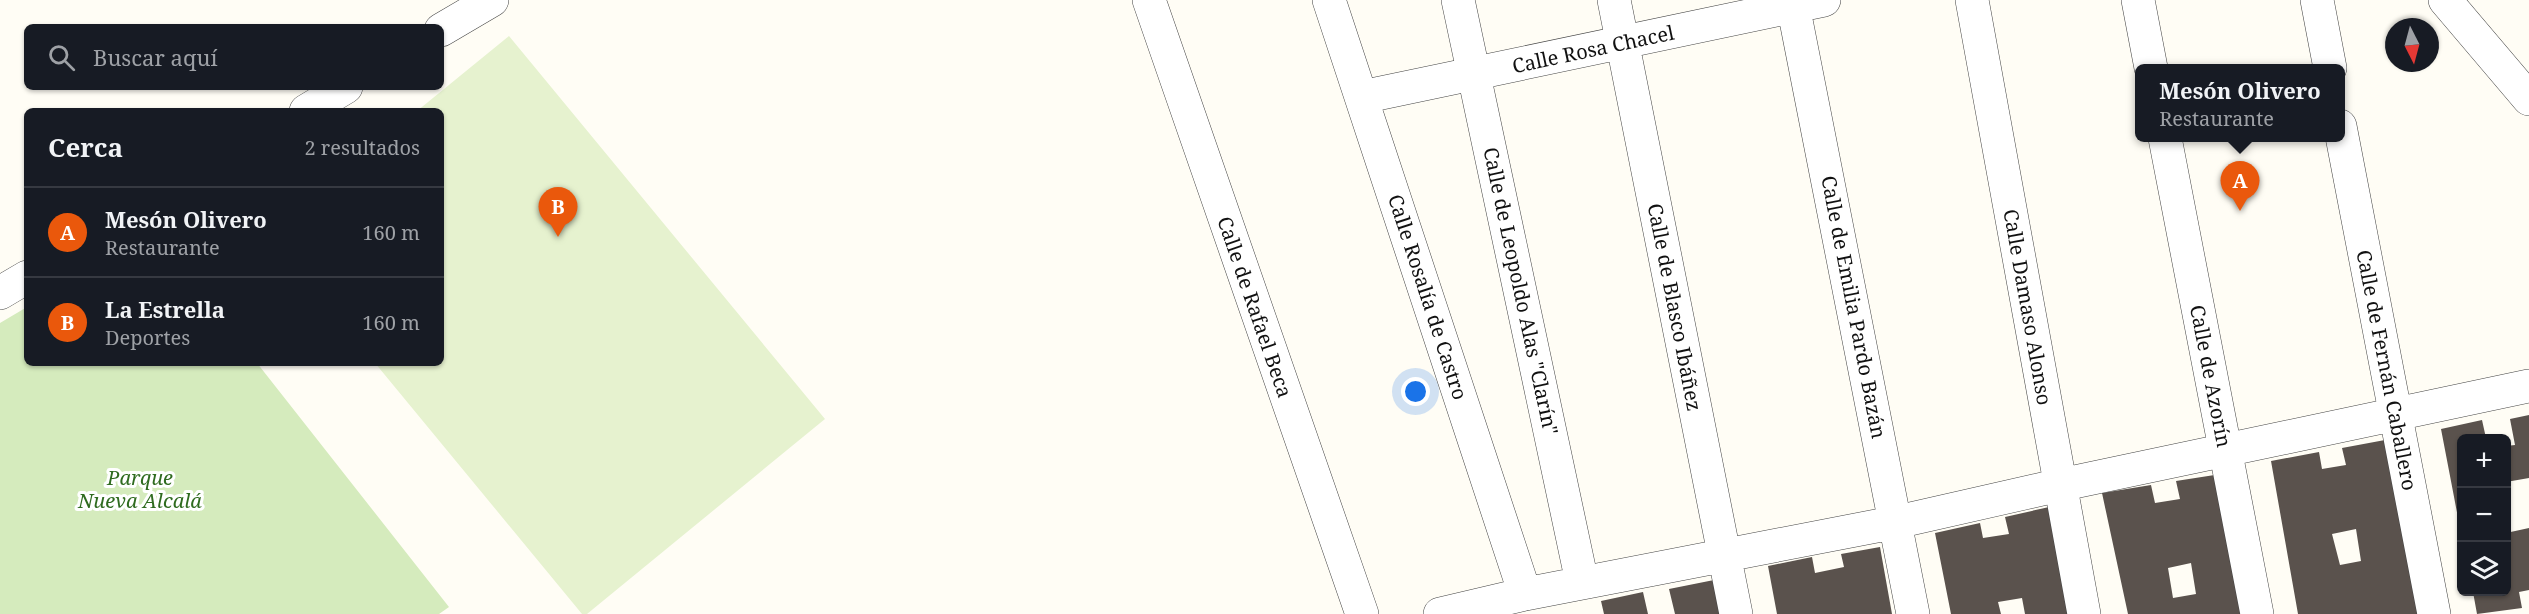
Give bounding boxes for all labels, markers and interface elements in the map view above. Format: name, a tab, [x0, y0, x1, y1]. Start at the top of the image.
north arrow	[2385, 18, 2439, 72]
street label: Calle Rosa Chacel	[1510, 19, 1676, 79]
search box	[24, 24, 444, 90]
icon: search	[45, 41, 78, 74]
text: Buscar aquí	[93, 42, 217, 72]
popup	[2135, 64, 2345, 142]
text: Mesón Olivero	[2159, 75, 2321, 105]
text: Restaurante	[2159, 105, 2274, 132]
text: Cerca	[48, 129, 123, 165]
text: 2 resultados	[304, 134, 420, 161]
street label: Calle de Leopoldo Alas "Clarín"	[1477, 145, 1565, 437]
pin: A	[2220, 162, 2260, 211]
street label: Calle de Emilia Pardo Bazán	[1815, 173, 1893, 441]
pin: B	[538, 188, 578, 237]
street label: Calle Rosalía de Castro	[1382, 191, 1474, 403]
street label: Calle de Blasco Ibáñez	[1642, 201, 1708, 413]
text: Mesón Olivero	[105, 204, 267, 234]
street label: Calle Damaso Alonso	[1997, 207, 2059, 407]
street label: Calle de Rafael Beca	[1211, 213, 1299, 401]
text: A	[60, 219, 75, 246]
text: 160 m	[362, 219, 420, 246]
text: Restaurante	[105, 234, 220, 261]
street label: Calle de Fernán Caballero	[2350, 247, 2424, 493]
text: La Estrella	[105, 294, 225, 324]
street label: Calle de Azorín	[2184, 302, 2238, 450]
text: B	[61, 309, 74, 336]
text: 160 m	[362, 309, 420, 336]
text: Deportes	[105, 324, 190, 351]
your location	[1401, 377, 1430, 406]
map controls	[2457, 434, 2511, 596]
button: +	[2457, 434, 2511, 488]
park label: Parque Nueva Alcalá	[77, 464, 202, 514]
button: −	[2457, 488, 2511, 542]
button: layers	[2457, 542, 2511, 596]

